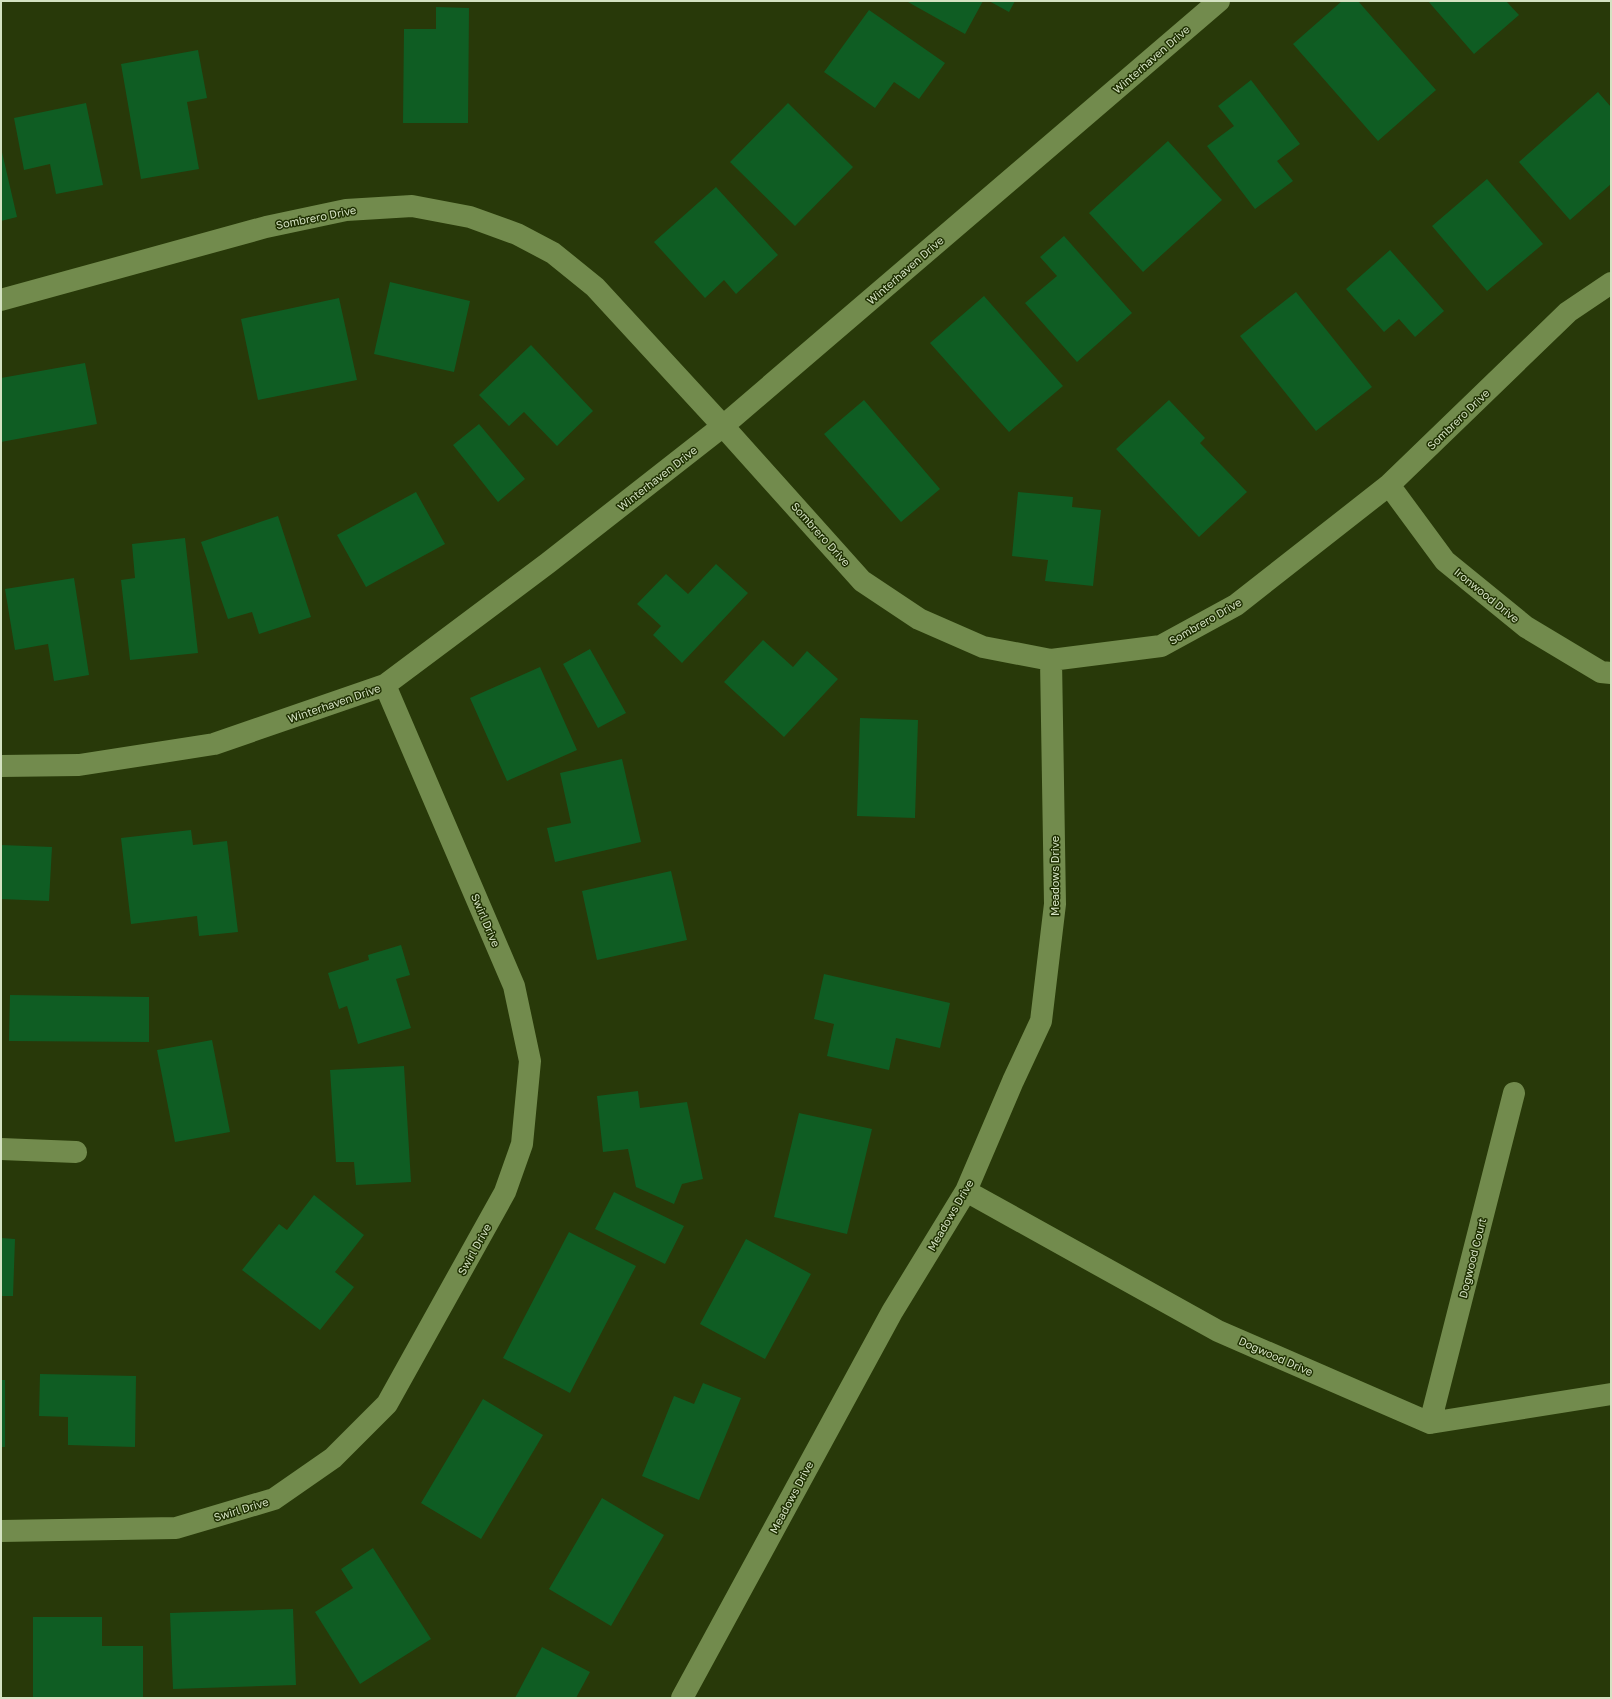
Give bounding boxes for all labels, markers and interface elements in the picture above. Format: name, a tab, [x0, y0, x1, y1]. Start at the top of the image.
street label: Winterhaven Drive	[1110, 22, 1192, 96]
street label: Sombrero Drive	[275, 203, 357, 231]
street label: Winterhaven Drive	[864, 233, 946, 307]
street label: Sombrero Drive	[1424, 386, 1492, 452]
street label: Winterhaven Drive	[615, 443, 699, 513]
street label: Sombrero Drive	[789, 499, 853, 569]
street label: Ironwood Drive	[1452, 565, 1522, 625]
street label: Sombrero Drive	[1166, 595, 1244, 647]
street label: Winterhaven Drive	[286, 681, 382, 725]
street label: Meadows Drive	[1048, 836, 1061, 916]
street label: Swirl Drive	[469, 891, 503, 949]
street label: Meadows Drive	[924, 1177, 976, 1253]
street label: Dogwood Court	[1456, 1217, 1488, 1299]
street label: Swirl Drive	[455, 1221, 493, 1277]
street label: Dogwood Drive	[1237, 1334, 1315, 1378]
street label: Meadows Drive	[766, 1459, 816, 1535]
street label: Swirl Drive	[212, 1495, 270, 1523]

